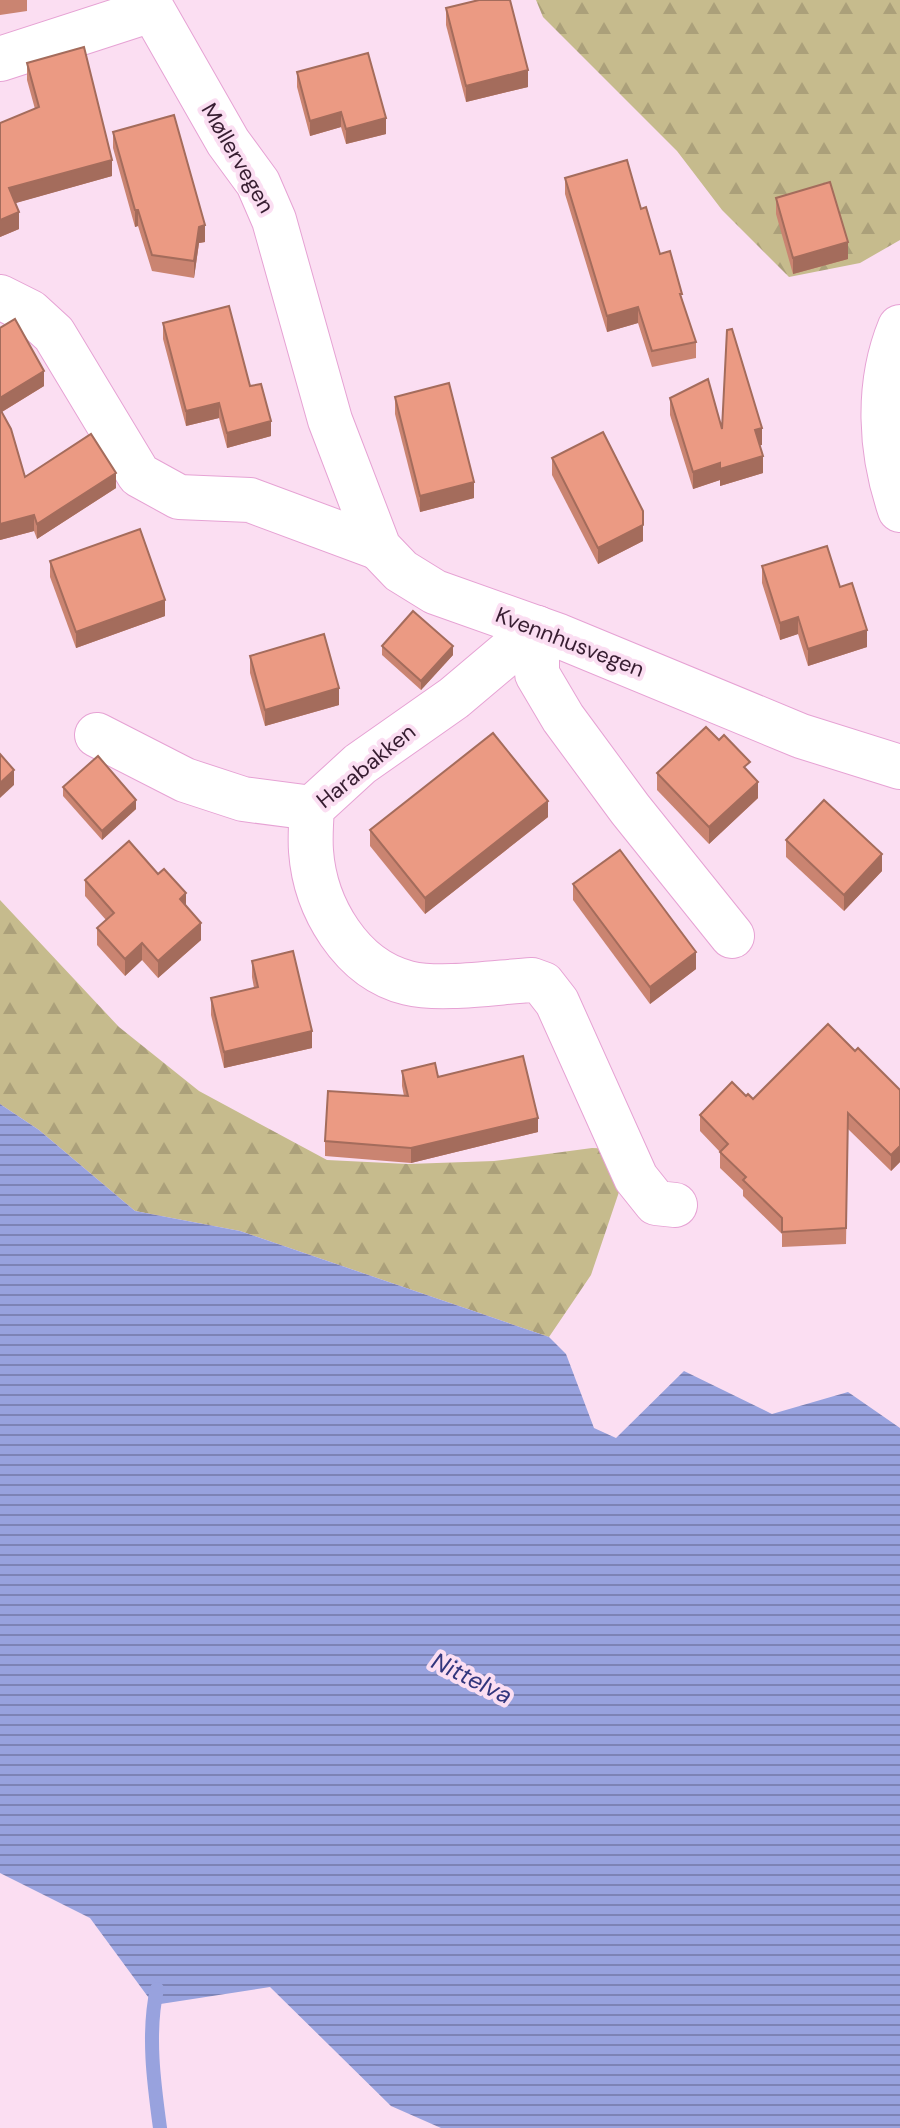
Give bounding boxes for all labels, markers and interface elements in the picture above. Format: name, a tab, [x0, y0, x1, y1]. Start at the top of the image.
street label: Møllervegen	[195, 98, 281, 218]
street label: Kvennhusvegen	[491, 600, 649, 684]
street label: Harabakken	[311, 717, 421, 815]
water label: Nittelva	[427, 1645, 517, 1711]

